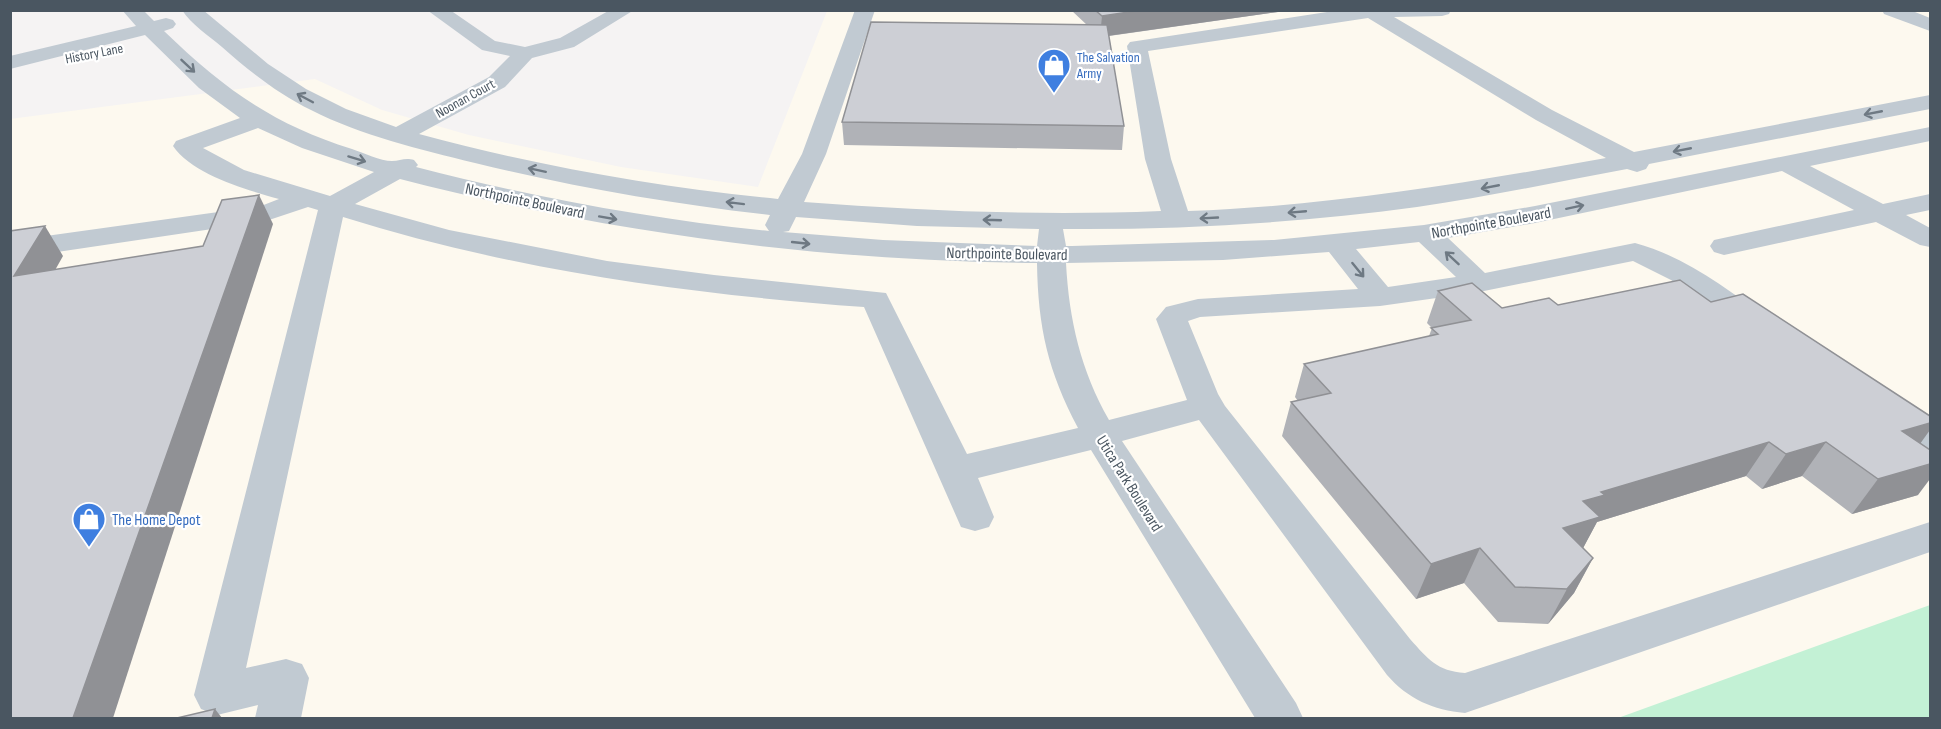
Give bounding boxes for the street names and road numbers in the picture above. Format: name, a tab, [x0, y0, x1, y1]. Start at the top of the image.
street label: History Lane	[64, 40, 125, 67]
street label: Noonan Court	[433, 75, 498, 122]
street label: Northpointe Boulevard	[463, 180, 586, 223]
street label: Northpointe Boulevard	[1430, 204, 1553, 243]
street label: Northpointe Boulevard	[946, 244, 1068, 265]
street label: Utica Park Boulevard	[1092, 432, 1166, 535]

